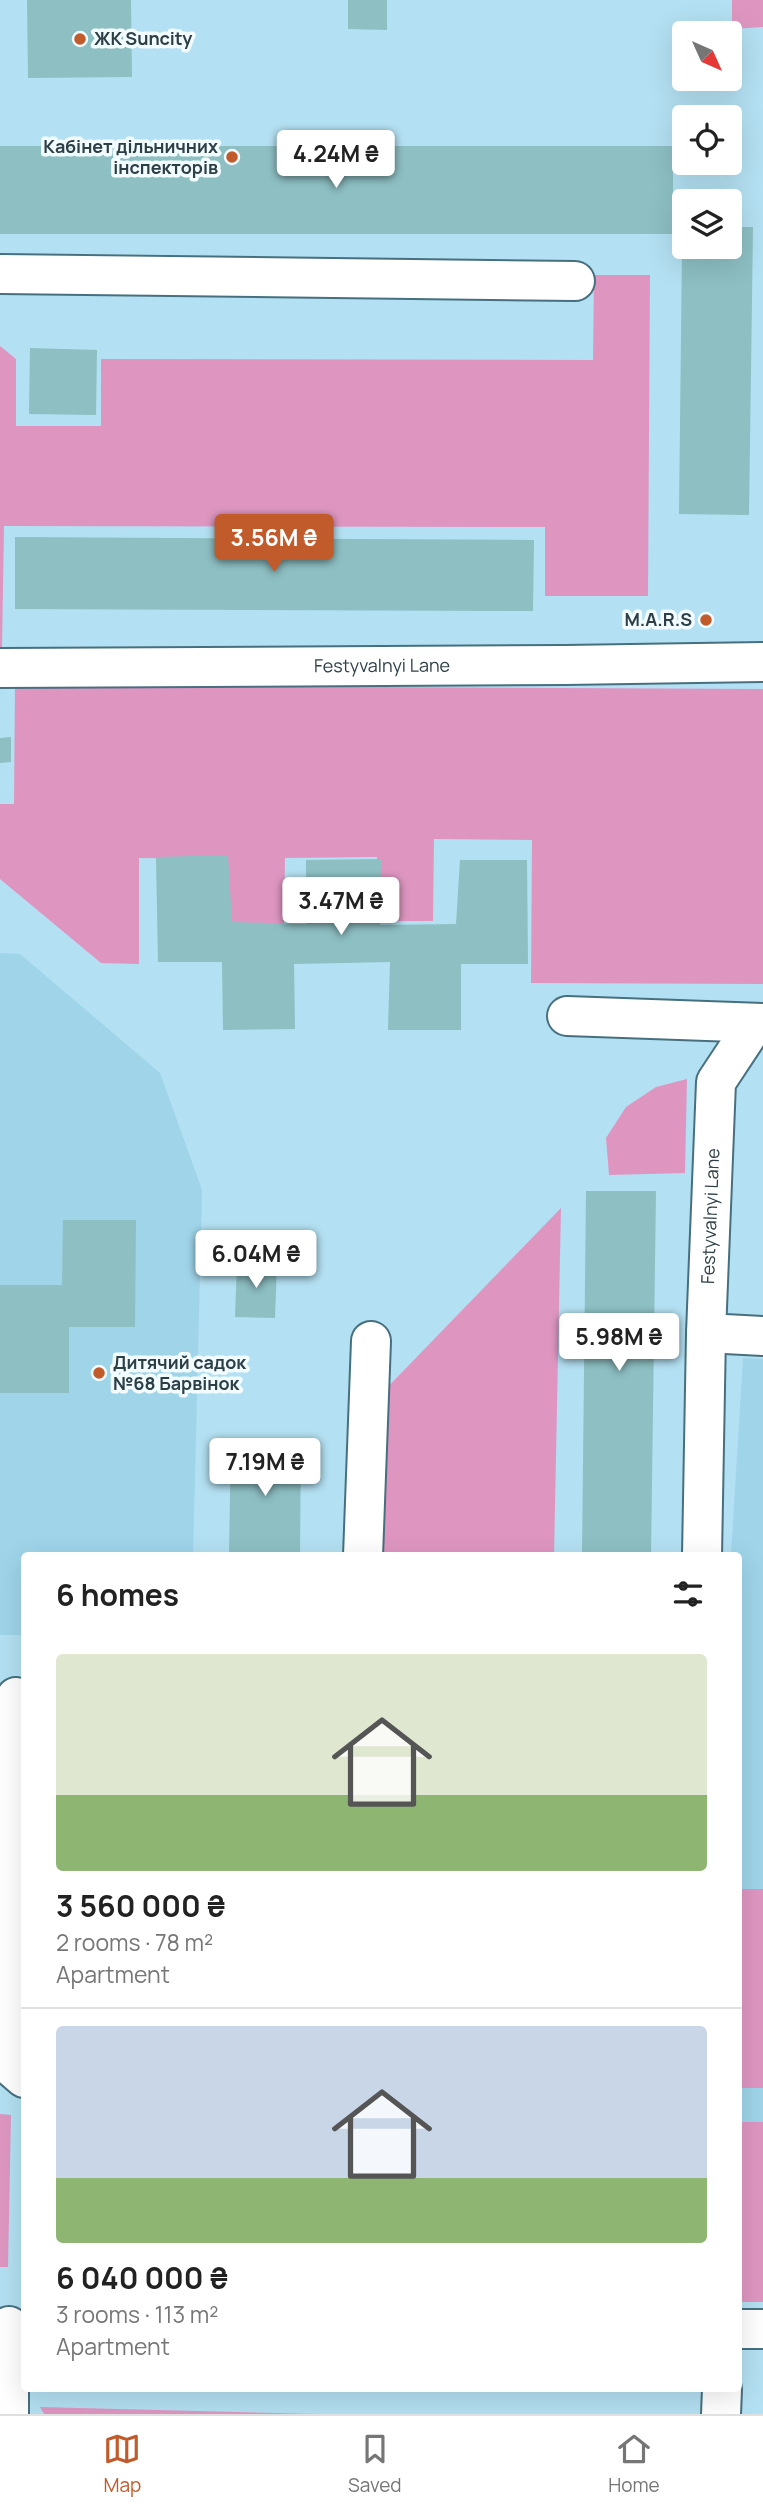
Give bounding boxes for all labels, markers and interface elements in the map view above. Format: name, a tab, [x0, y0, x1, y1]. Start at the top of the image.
north arrow	[672, 21, 742, 91]
map controls	[672, 21, 742, 259]
place label: ЖК Suncity	[94, 26, 192, 50]
marker: ЖК Suncity	[72, 31, 88, 47]
button: locate	[672, 105, 742, 175]
pin: 4.24M ₴	[271, 130, 401, 190]
place label: Кабінет дільничних інспекторів	[43, 134, 218, 179]
text: 4.24M ₴	[293, 137, 379, 169]
marker: Кабінет дільничних інспекторів	[224, 149, 240, 165]
button: layers	[672, 189, 742, 259]
pin: 3.56M ₴	[209, 514, 339, 574]
text: 3.56M ₴	[231, 521, 317, 553]
place label: M.A.R.S	[624, 607, 692, 631]
marker: M.A.R.S	[698, 612, 714, 628]
street label: Festyvalnyi Lane	[314, 653, 450, 677]
pin: 3.47M ₴	[276, 878, 406, 937]
text: 3.47M ₴	[298, 884, 384, 916]
street label: Festyvalnyi Lane	[695, 1148, 724, 1285]
pin: 6.04M ₴	[191, 1230, 321, 1290]
text: 6.04M ₴	[211, 1237, 301, 1269]
pin: 5.98M ₴	[554, 1314, 684, 1373]
text: 5.98M ₴	[575, 1320, 663, 1352]
place label: Дитячий садок №68 Барвінок	[113, 1350, 247, 1395]
marker: Дитячий садок №68 Барвінок	[91, 1365, 107, 1381]
pin: 7.19M ₴	[200, 1438, 330, 1498]
text: 7.19M ₴	[225, 1445, 305, 1477]
text: 6 homes	[56, 1574, 179, 1615]
icon: filters	[669, 1575, 707, 1613]
icon: home	[319, 1699, 445, 1825]
text: 3 560 000 ₴	[56, 1885, 225, 1926]
text: 2 rooms · 78 m²	[56, 1926, 213, 1958]
text: Apartment	[56, 1958, 170, 1990]
icon: home	[319, 2071, 445, 2197]
text: 6 040 000 ₴	[56, 2257, 228, 2298]
text: 3 rooms · 113 m²	[56, 2298, 219, 2330]
text: Apartment	[56, 2330, 170, 2362]
tab: Map	[103, 2430, 141, 2498]
tab: Saved	[348, 2430, 402, 2498]
tab: Home	[608, 2430, 660, 2498]

